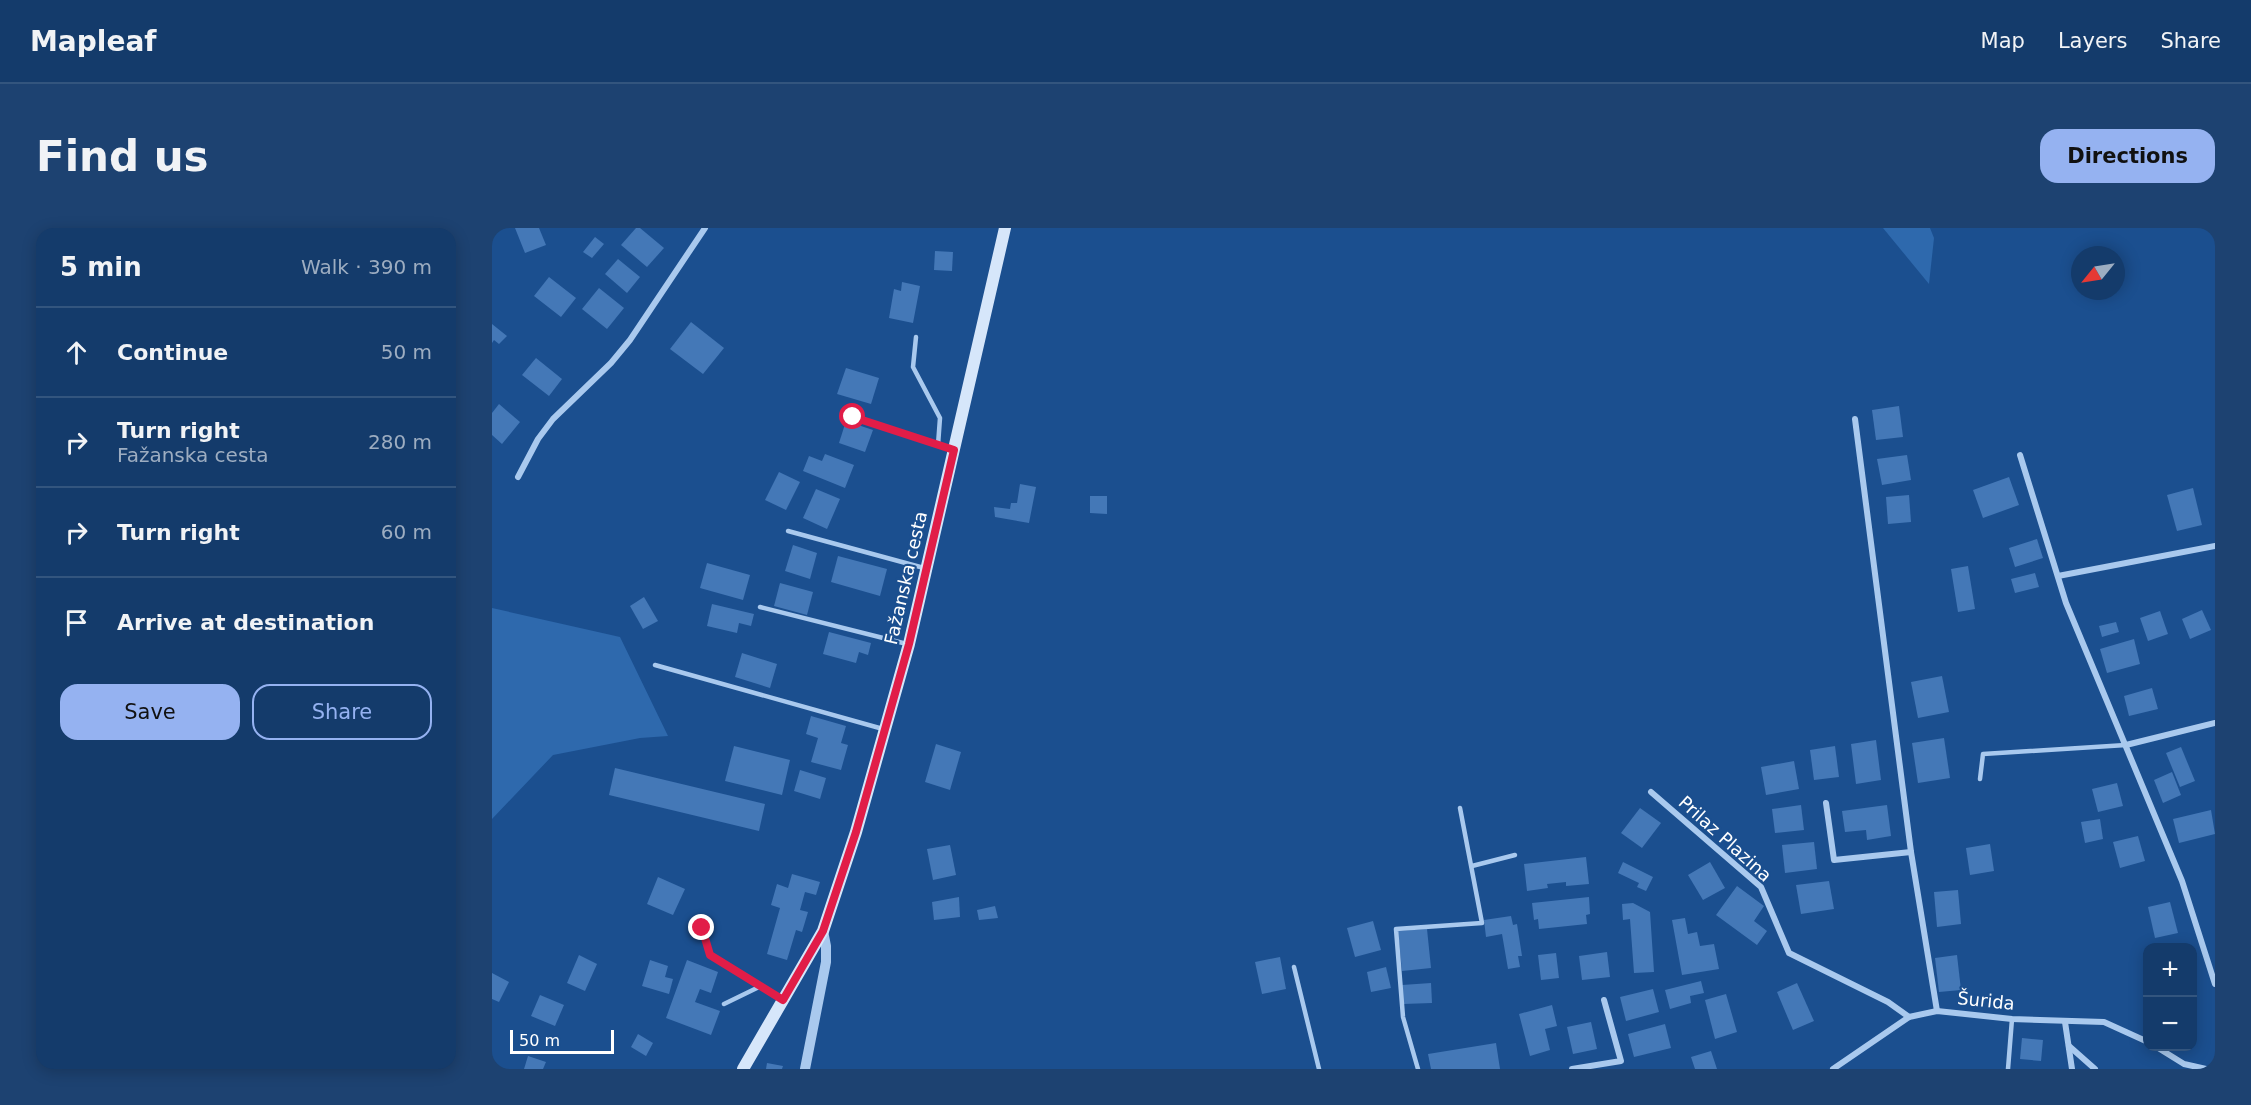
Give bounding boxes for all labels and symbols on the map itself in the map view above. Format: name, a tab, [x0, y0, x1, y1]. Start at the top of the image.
north arrow	[2071, 246, 2125, 300]
route start	[839, 403, 865, 429]
street label: Fažanska cesta	[880, 509, 931, 647]
street label: Prilaz Plazina	[1674, 791, 1776, 886]
route end	[688, 914, 714, 940]
street label: Šurida	[1956, 987, 2016, 1014]
scale bar	[510, 1027, 614, 1054]

